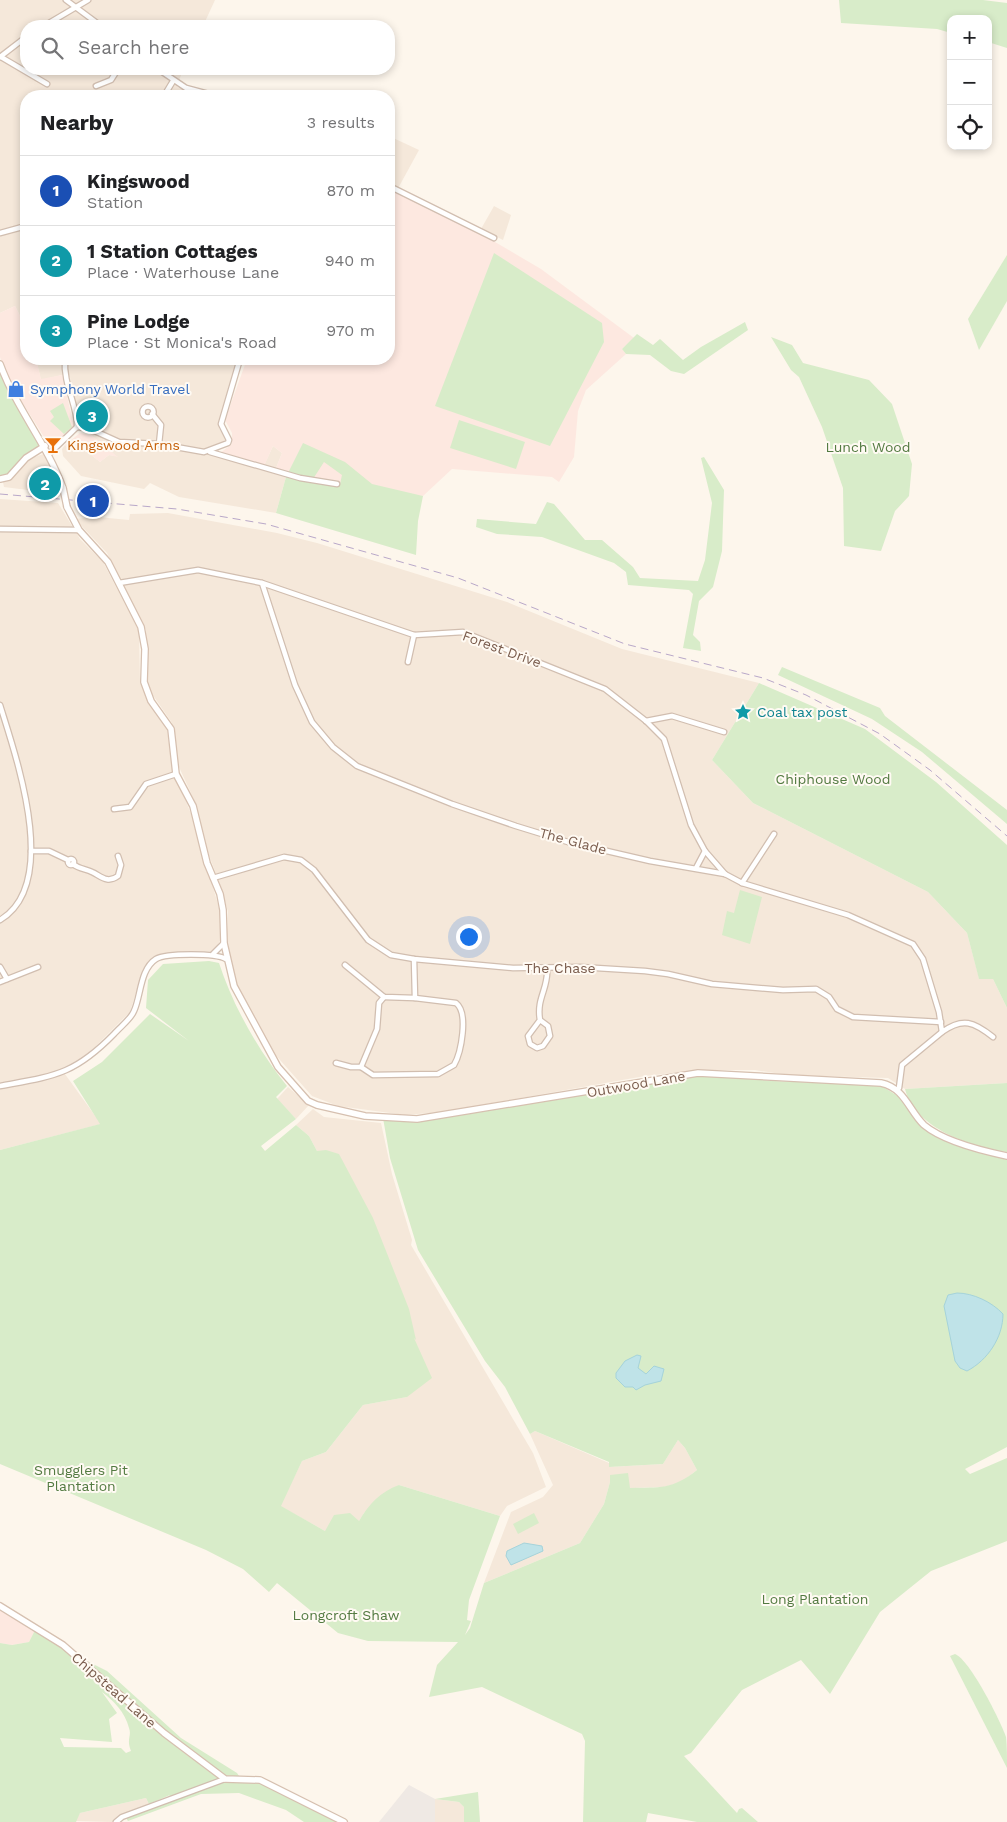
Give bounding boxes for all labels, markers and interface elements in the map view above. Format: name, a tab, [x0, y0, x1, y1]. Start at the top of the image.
map controls	[947, 15, 992, 150]
button: +	[947, 15, 992, 60]
search box	[20, 20, 395, 75]
icon: search	[38, 34, 66, 62]
text: Search here	[78, 36, 189, 59]
button: −	[947, 60, 992, 105]
button: locate	[947, 105, 992, 150]
text: Nearby	[40, 110, 113, 135]
text: 3 results	[307, 113, 375, 132]
text: Kingswood	[87, 170, 190, 193]
text: 1	[53, 181, 59, 200]
text: 870 m	[326, 181, 375, 200]
text: Station	[87, 193, 143, 212]
text: 1 Station Cottages	[87, 240, 258, 263]
text: 2	[51, 251, 61, 270]
text: 940 m	[325, 251, 375, 270]
text: Place · Waterhouse Lane	[87, 263, 279, 282]
text: Pine Lodge	[87, 310, 190, 333]
text: 3	[51, 321, 61, 340]
text: 970 m	[326, 321, 375, 340]
text: Place · St Monica's Road	[87, 333, 277, 352]
shop icon: Symphony World Travel	[6, 379, 26, 399]
place label: Symphony World Travel	[30, 381, 190, 397]
pin: 3	[76, 397, 108, 435]
bar icon: Kingswood Arms	[43, 435, 63, 455]
place label: Kingswood Arms	[67, 437, 180, 453]
park label: Lunch Wood	[825, 439, 911, 455]
pin: 2	[29, 465, 61, 503]
pin: 1	[77, 482, 109, 520]
street label: Forest Drive	[460, 627, 544, 671]
place icon: Coal tax post	[733, 702, 753, 722]
place label: Coal tax post	[757, 704, 848, 720]
park label: Chiphouse Wood	[776, 771, 890, 787]
street label: The Glade	[538, 824, 608, 858]
your location	[456, 924, 482, 950]
street label: The Chase	[524, 960, 596, 976]
street label: Outwood Lane	[585, 1067, 687, 1101]
park label: Smugglers Pit Plantation	[34, 1462, 128, 1494]
park label: Long Plantation	[762, 1591, 868, 1607]
park label: Longcroft Shaw	[293, 1607, 400, 1623]
street label: Chipstead Lane	[69, 1649, 159, 1731]

